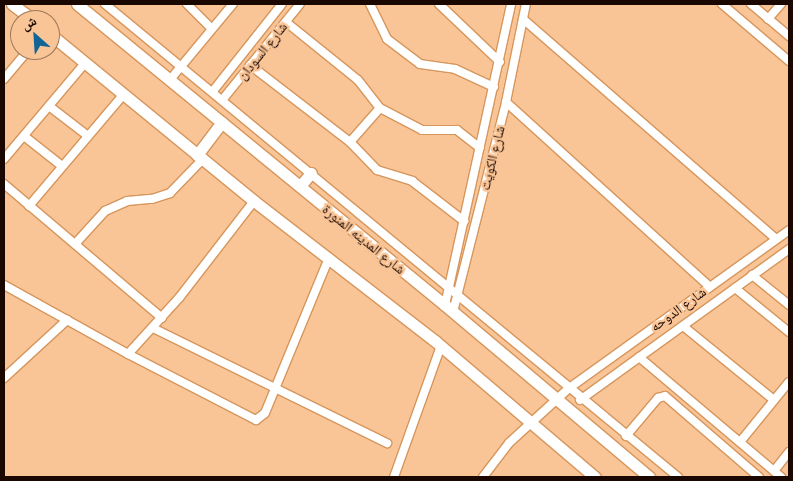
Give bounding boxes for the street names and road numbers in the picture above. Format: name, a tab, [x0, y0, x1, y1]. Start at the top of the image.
street label: شارع السودان	[234, 19, 290, 83]
street label: شارع الكويت	[476, 124, 508, 192]
street label: شارع المدينه المنورة	[319, 201, 409, 277]
street label: شارع الدوحه	[647, 283, 709, 335]

